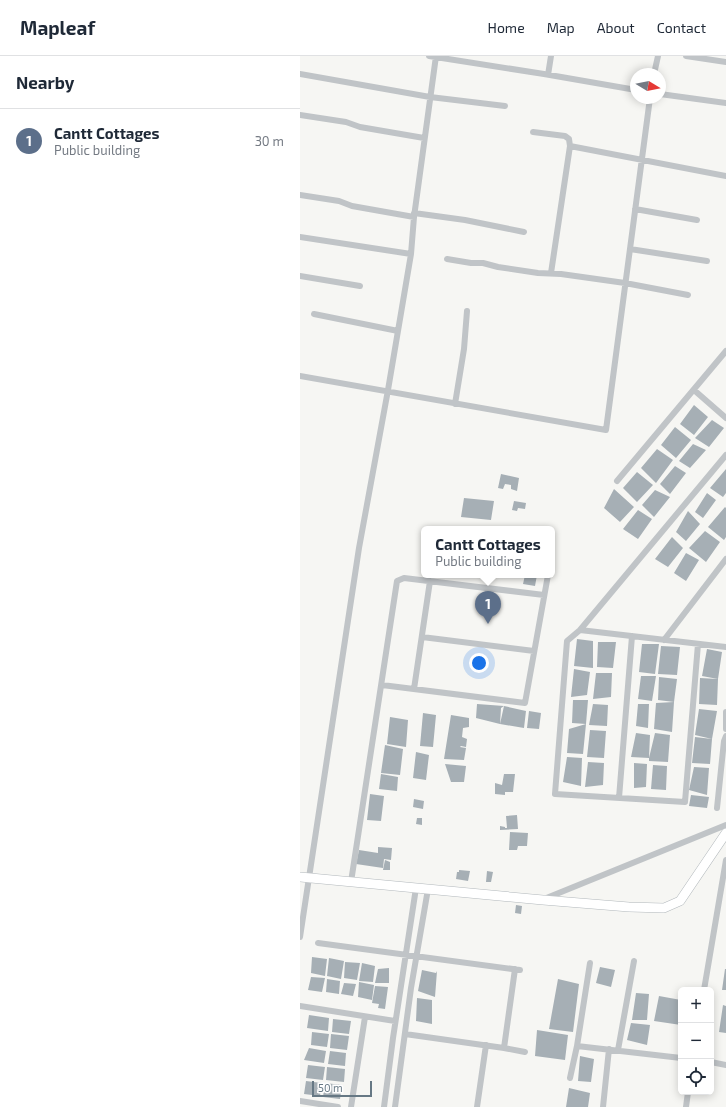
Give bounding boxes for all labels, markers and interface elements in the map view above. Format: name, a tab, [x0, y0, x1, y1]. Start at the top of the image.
text: Mapleaf	[20, 16, 95, 39]
text: Home	[488, 19, 525, 36]
text: Map	[547, 19, 575, 36]
text: About	[597, 19, 635, 36]
text: Contact	[657, 19, 706, 36]
north arrow	[630, 68, 666, 104]
text: Nearby	[16, 72, 74, 92]
text: Cantt Cottages	[54, 124, 159, 142]
text: 1	[26, 133, 32, 149]
text: 30 m	[255, 133, 284, 149]
text: Public building	[54, 142, 140, 158]
popup	[421, 526, 555, 578]
text: Cantt Cottages	[435, 535, 541, 553]
text: Public building	[435, 553, 521, 569]
pin: 1	[475, 591, 501, 624]
your location	[469, 653, 489, 673]
map controls	[678, 987, 714, 1095]
button: +	[678, 987, 714, 1023]
button: −	[678, 1023, 714, 1059]
button: locate	[678, 1059, 714, 1095]
scale bar	[312, 1079, 372, 1098]
text: 50 m	[318, 1081, 343, 1094]

